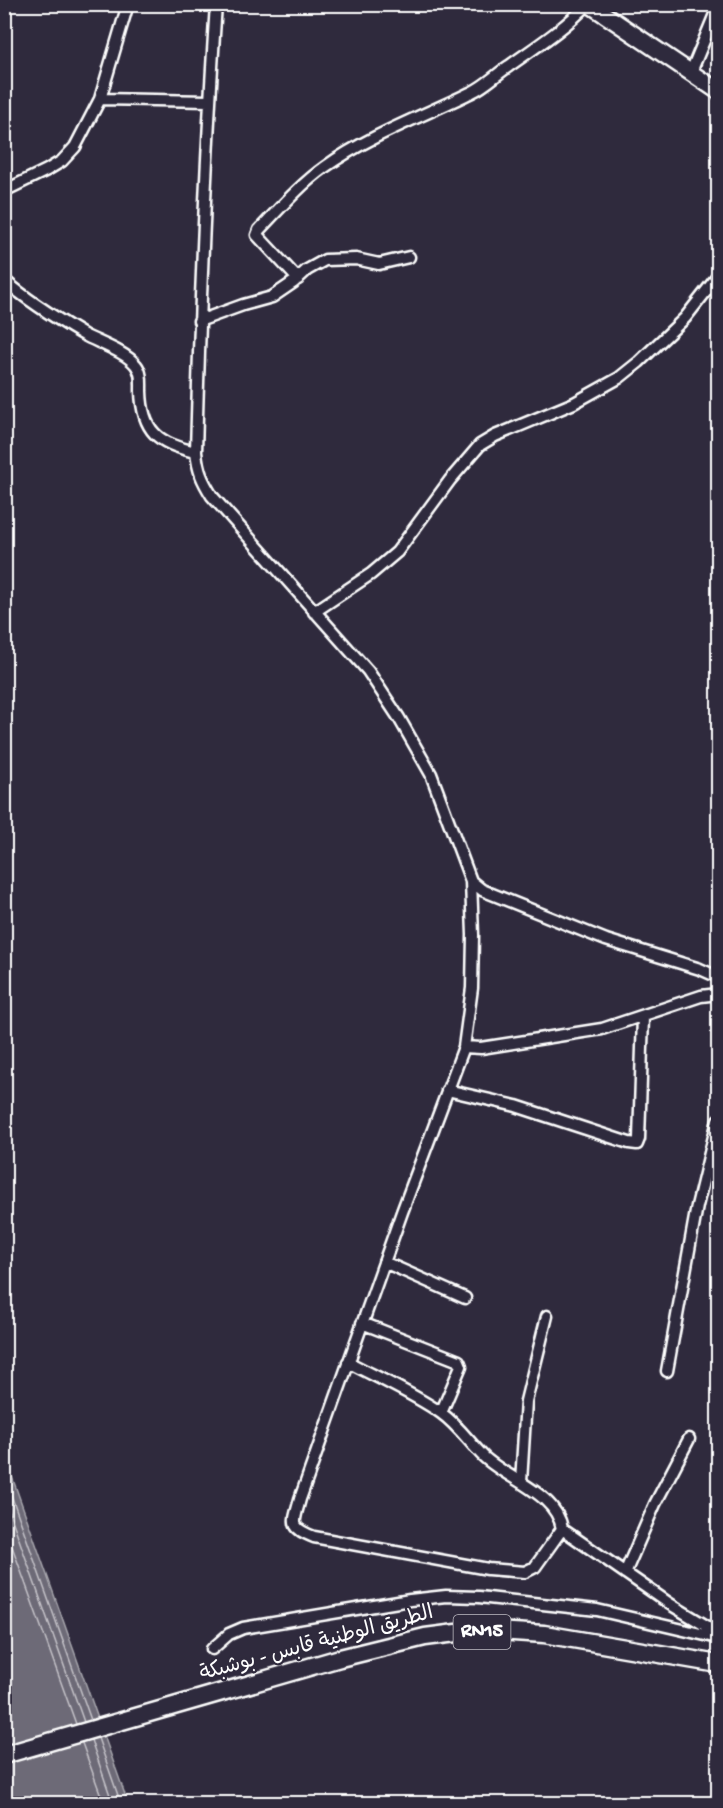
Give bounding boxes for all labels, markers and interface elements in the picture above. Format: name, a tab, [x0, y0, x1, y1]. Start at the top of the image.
street label: الطريق الوطنية قابس - بوشبكة	[197, 1602, 437, 1688]
road number: RN15	[454, 1615, 510, 1649]

